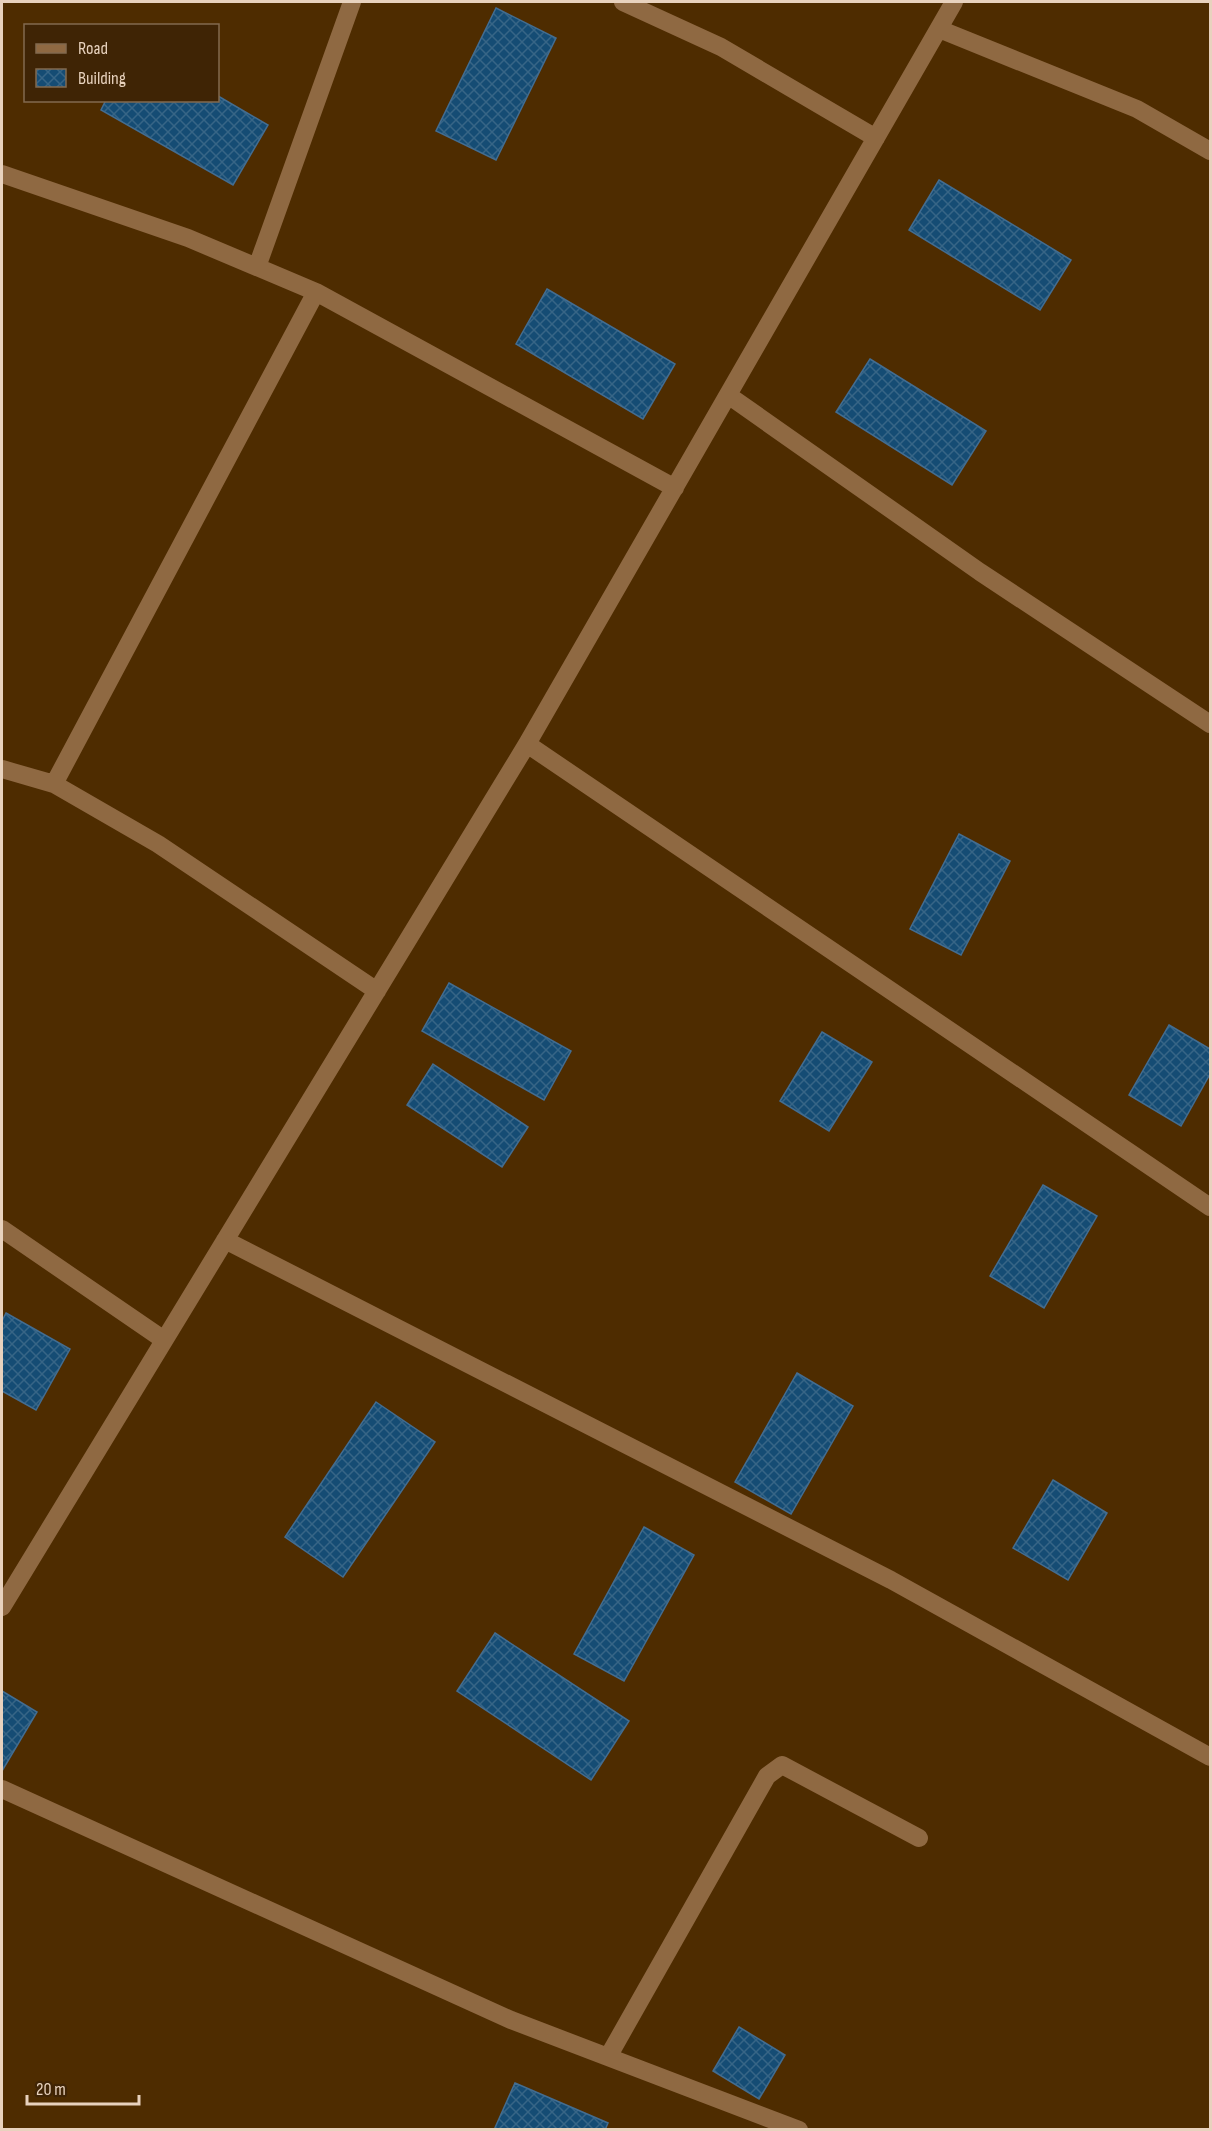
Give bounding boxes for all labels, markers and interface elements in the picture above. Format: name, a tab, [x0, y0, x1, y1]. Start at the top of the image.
legend	[24, 24, 219, 102]
text: Road	[78, 38, 108, 59]
text: Building	[78, 68, 126, 89]
scale bar	[27, 2068, 140, 2106]
text: 20 m	[36, 2079, 66, 2100]

